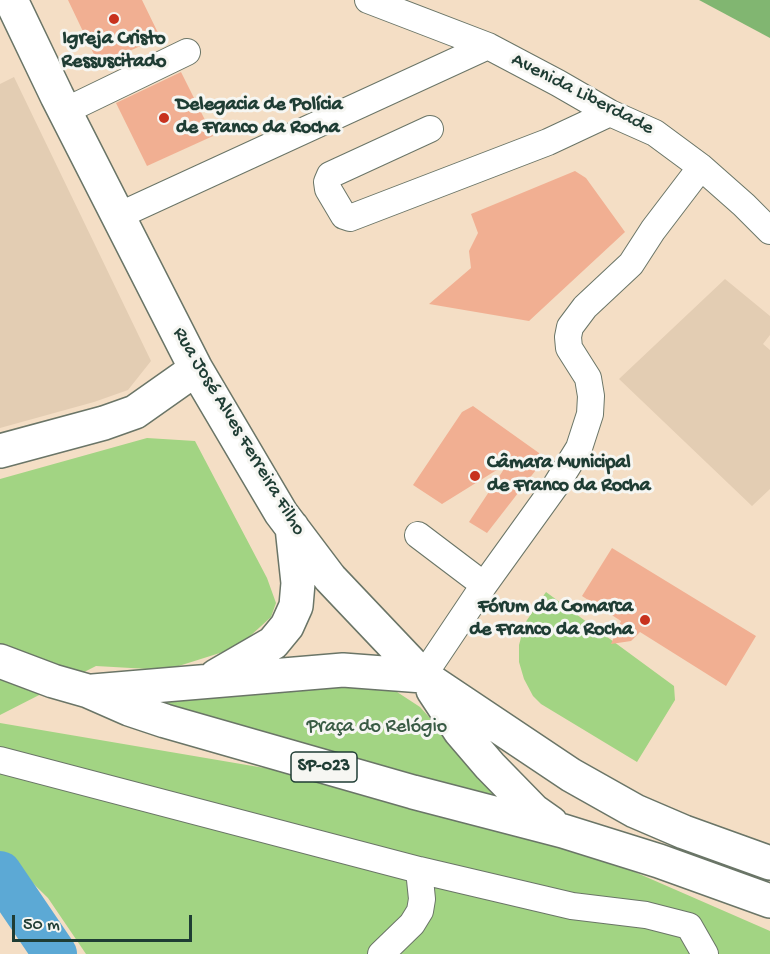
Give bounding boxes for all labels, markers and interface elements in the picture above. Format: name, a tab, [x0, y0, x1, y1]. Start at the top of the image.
marker: Igreja Cristo Ressuscitado	[107, 12, 121, 26]
place label: Igreja Cristo Ressuscitado	[62, 28, 166, 75]
street label: Avenida Liberdade	[507, 49, 657, 141]
place label: Delegacia de Polícia de Franco da Rocha	[176, 94, 343, 141]
marker: Delegacia de Polícia de Franco da Rocha	[157, 111, 171, 125]
street label: Rua José Alves Ferreira Filho	[166, 323, 310, 541]
place label: Câmara Municipal de Franco da Rocha	[487, 452, 651, 499]
marker: Câmara Municipal de Franco da Rocha	[468, 469, 482, 483]
place label: Fórum da Comarca de Franco da Rocha	[469, 596, 633, 643]
marker: Fórum da Comarca de Franco da Rocha	[638, 613, 652, 627]
park label: Praça do Relógio	[307, 716, 447, 740]
road number: SP-023	[291, 752, 357, 782]
scale bar	[15, 903, 195, 941]
text: 50 m	[23, 915, 60, 936]

